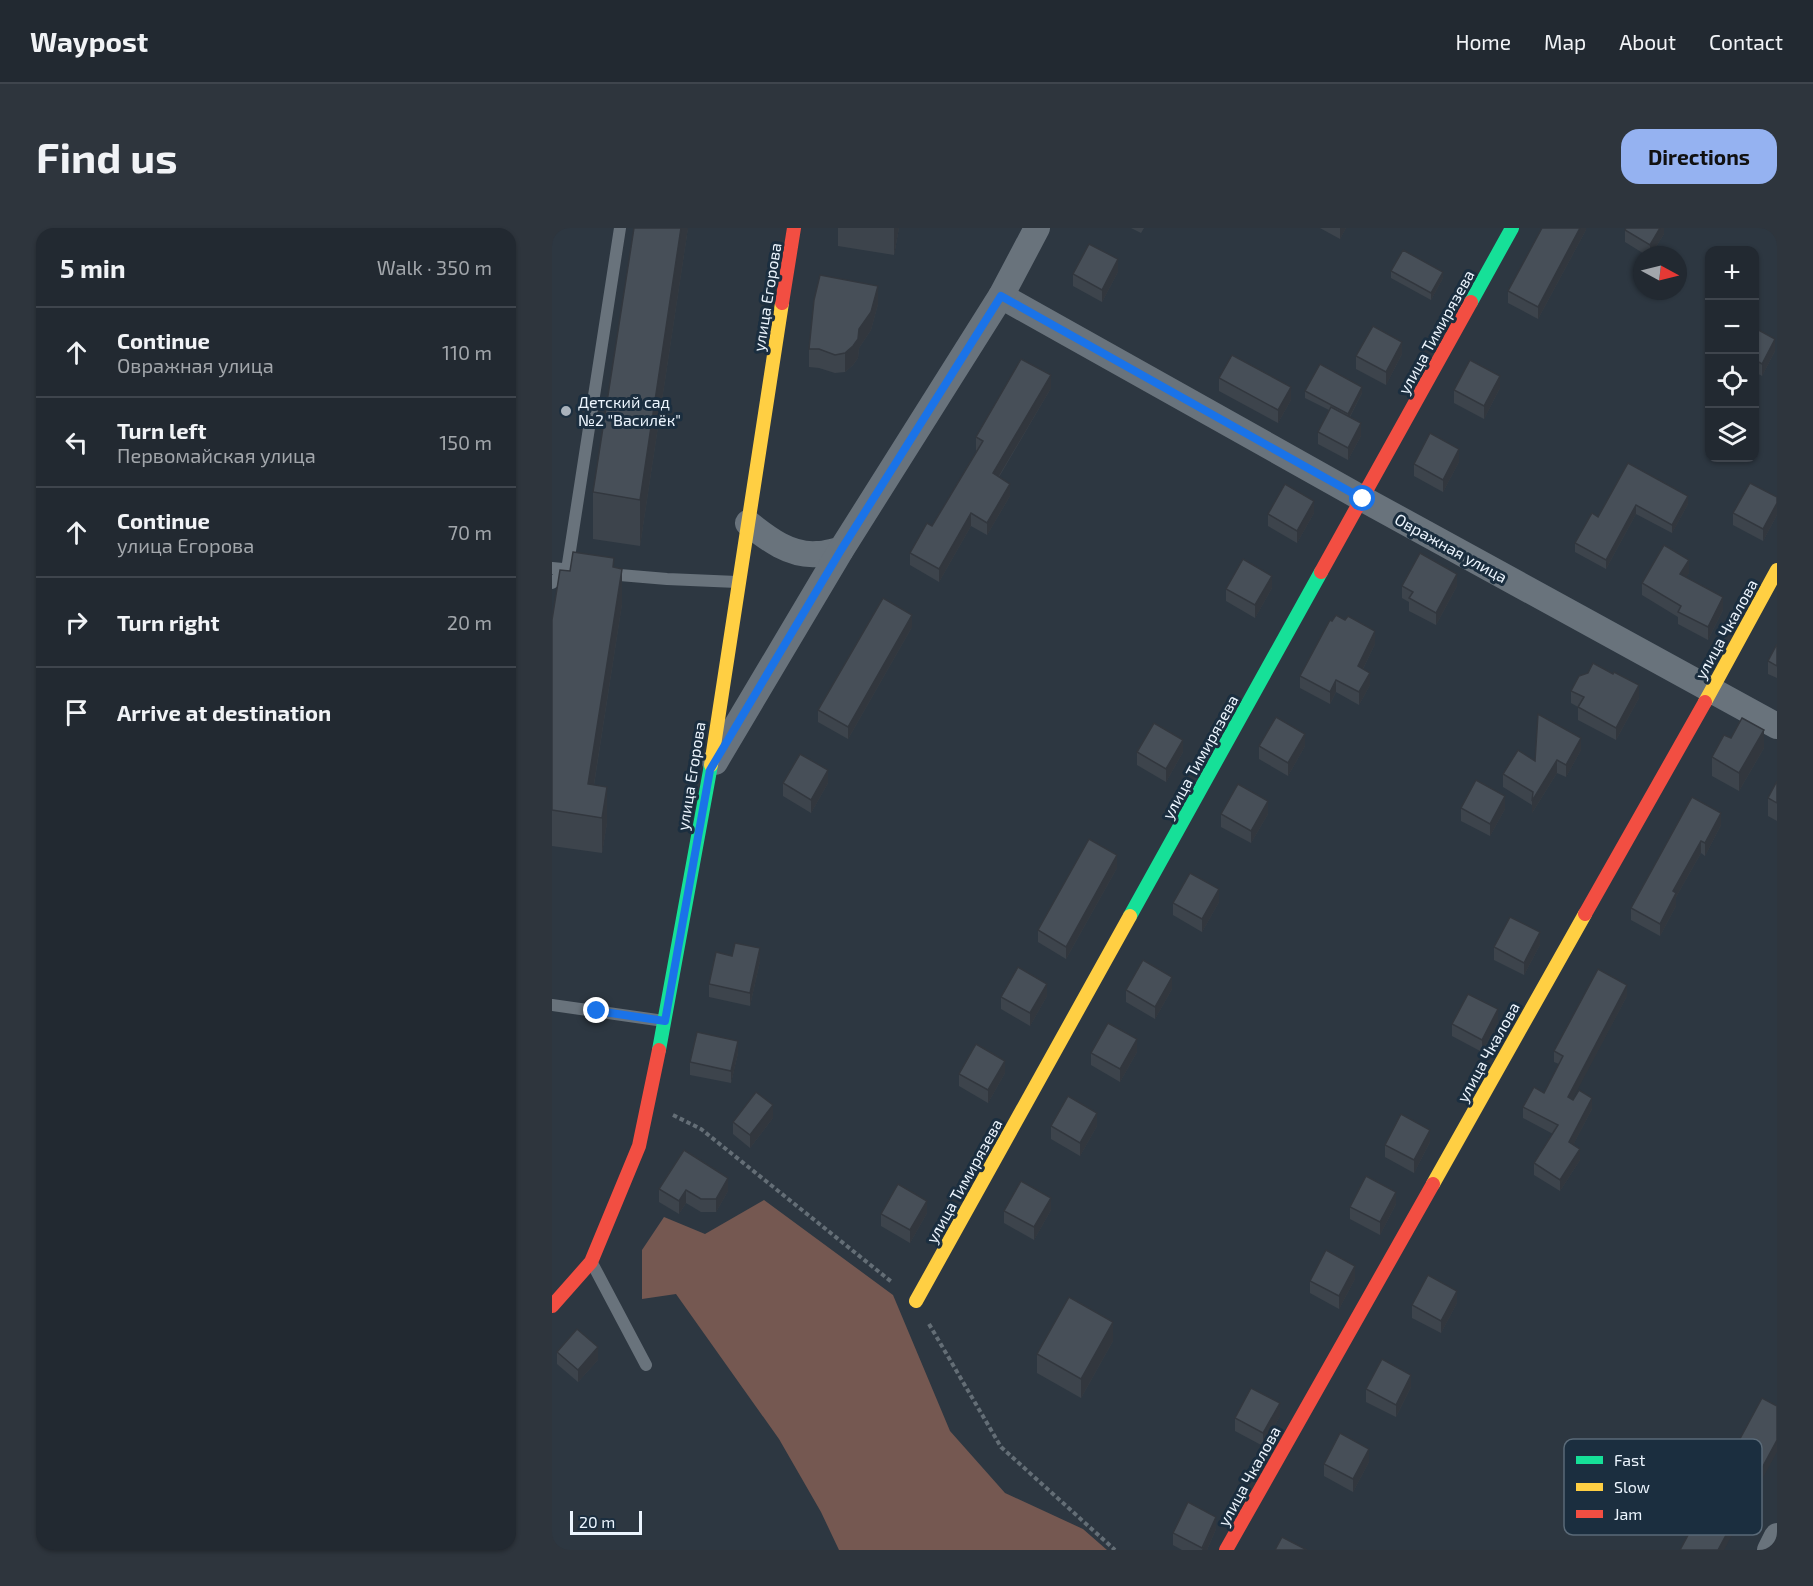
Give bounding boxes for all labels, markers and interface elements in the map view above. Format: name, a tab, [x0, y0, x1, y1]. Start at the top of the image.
text: Waypost	[30, 24, 148, 58]
text: Home	[1455, 29, 1511, 54]
text: Map	[1544, 29, 1586, 54]
text: About	[1619, 29, 1676, 54]
text: Contact	[1709, 29, 1783, 54]
button: Directions	[1621, 129, 1777, 184]
text: Find us	[36, 131, 178, 181]
street label: улица Егорова	[749, 241, 785, 353]
north arrow	[1633, 246, 1687, 300]
map controls	[1705, 246, 1759, 462]
button: +	[1705, 246, 1759, 300]
text: 5 min	[60, 252, 126, 283]
text: Walk · 350 m	[377, 255, 492, 279]
street label: улица Тимирязева	[1394, 266, 1478, 398]
button: −	[1705, 300, 1759, 354]
text: Continue	[117, 327, 210, 353]
icon: ahead	[60, 336, 93, 369]
text: 110 m	[442, 340, 492, 364]
text: Овражная улица	[117, 353, 274, 377]
button: locate	[1705, 354, 1759, 408]
place label: Детский сад №2 "Василёк"	[578, 392, 681, 429]
marker: Детский сад №2 "Василёк"	[559, 404, 573, 418]
button: layers	[1705, 408, 1759, 462]
text: Turn left	[117, 417, 206, 443]
icon: left	[60, 426, 93, 459]
text: 150 m	[439, 430, 492, 454]
text: Первомайская улица	[117, 443, 316, 467]
route start	[1349, 485, 1375, 511]
text: Continue	[117, 507, 210, 533]
street label: Овражная улица	[1391, 509, 1511, 587]
icon: ahead	[60, 516, 93, 549]
text: 70 m	[448, 520, 492, 544]
text: улица Егорова	[117, 533, 254, 557]
street label: улица Чкалова	[1690, 575, 1762, 683]
icon: right	[60, 606, 93, 639]
text: Turn right	[117, 609, 219, 635]
text: 20 m	[447, 610, 492, 634]
street label: улица Тимирязева	[1158, 691, 1242, 823]
icon: arrive	[60, 696, 93, 729]
text: Arrive at destination	[117, 699, 331, 725]
street label: улица Егорова	[673, 720, 709, 832]
route end	[583, 997, 609, 1023]
street label: улица Чкалова	[1452, 998, 1524, 1106]
street label: улица Тимирязева	[922, 1115, 1006, 1247]
street label: улица Чкалова	[1213, 1422, 1285, 1530]
legend	[1564, 1439, 1762, 1535]
text: Fast	[1614, 1450, 1645, 1469]
text: Slow	[1614, 1477, 1650, 1496]
text: Jam	[1614, 1504, 1642, 1523]
scale bar	[570, 1508, 642, 1536]
text: 20 m	[579, 1512, 615, 1531]

